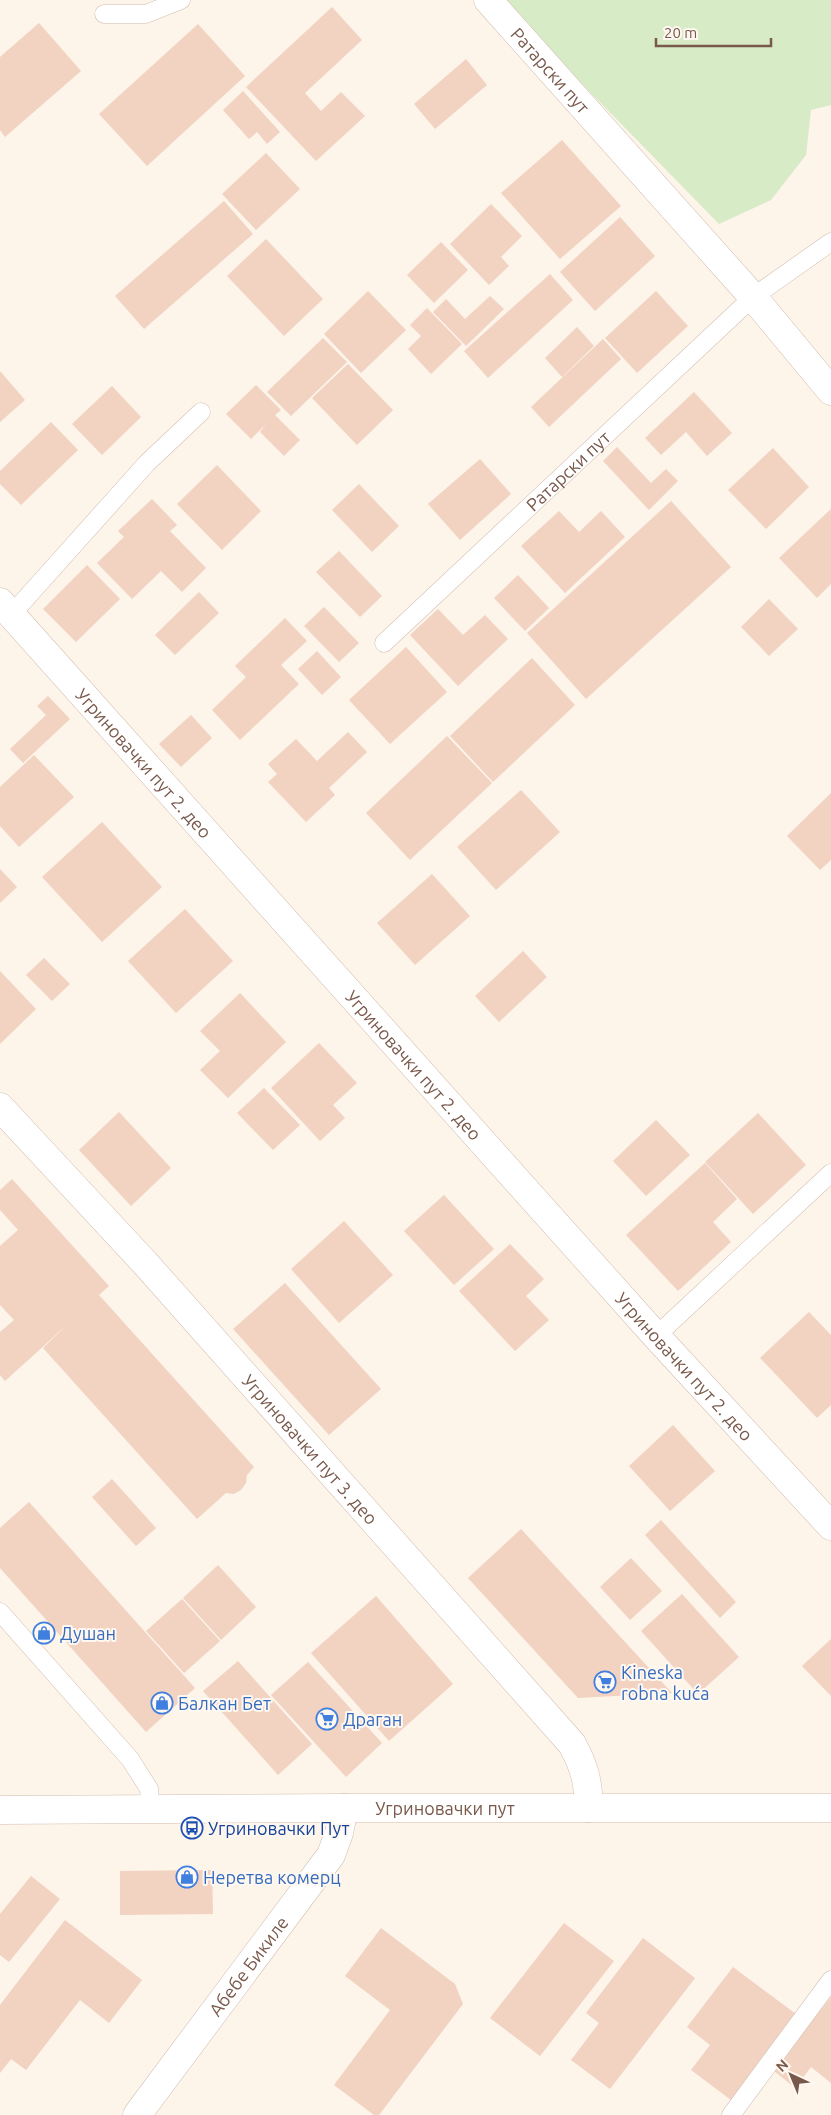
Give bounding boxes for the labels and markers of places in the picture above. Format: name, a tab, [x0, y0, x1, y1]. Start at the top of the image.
shop icon: Душан	[32, 1621, 56, 1645]
place label: Душан	[60, 1623, 116, 1643]
place label: Kineska robna kuća	[621, 1662, 709, 1703]
supermarket icon: Kineska robna kuća	[593, 1670, 617, 1694]
shop icon: Балкан Бет	[150, 1691, 174, 1715]
place label: Балкан Бет	[178, 1693, 271, 1713]
supermarket icon: Драган	[315, 1707, 339, 1731]
place label: Драган	[343, 1709, 402, 1729]
bus stop icon: Угриновачки Пут	[180, 1816, 204, 1840]
place label: Угриновачки Пут	[208, 1818, 350, 1838]
shop icon: Неретва комерц	[175, 1865, 199, 1889]
place label: Неретва комерц	[203, 1867, 341, 1887]

